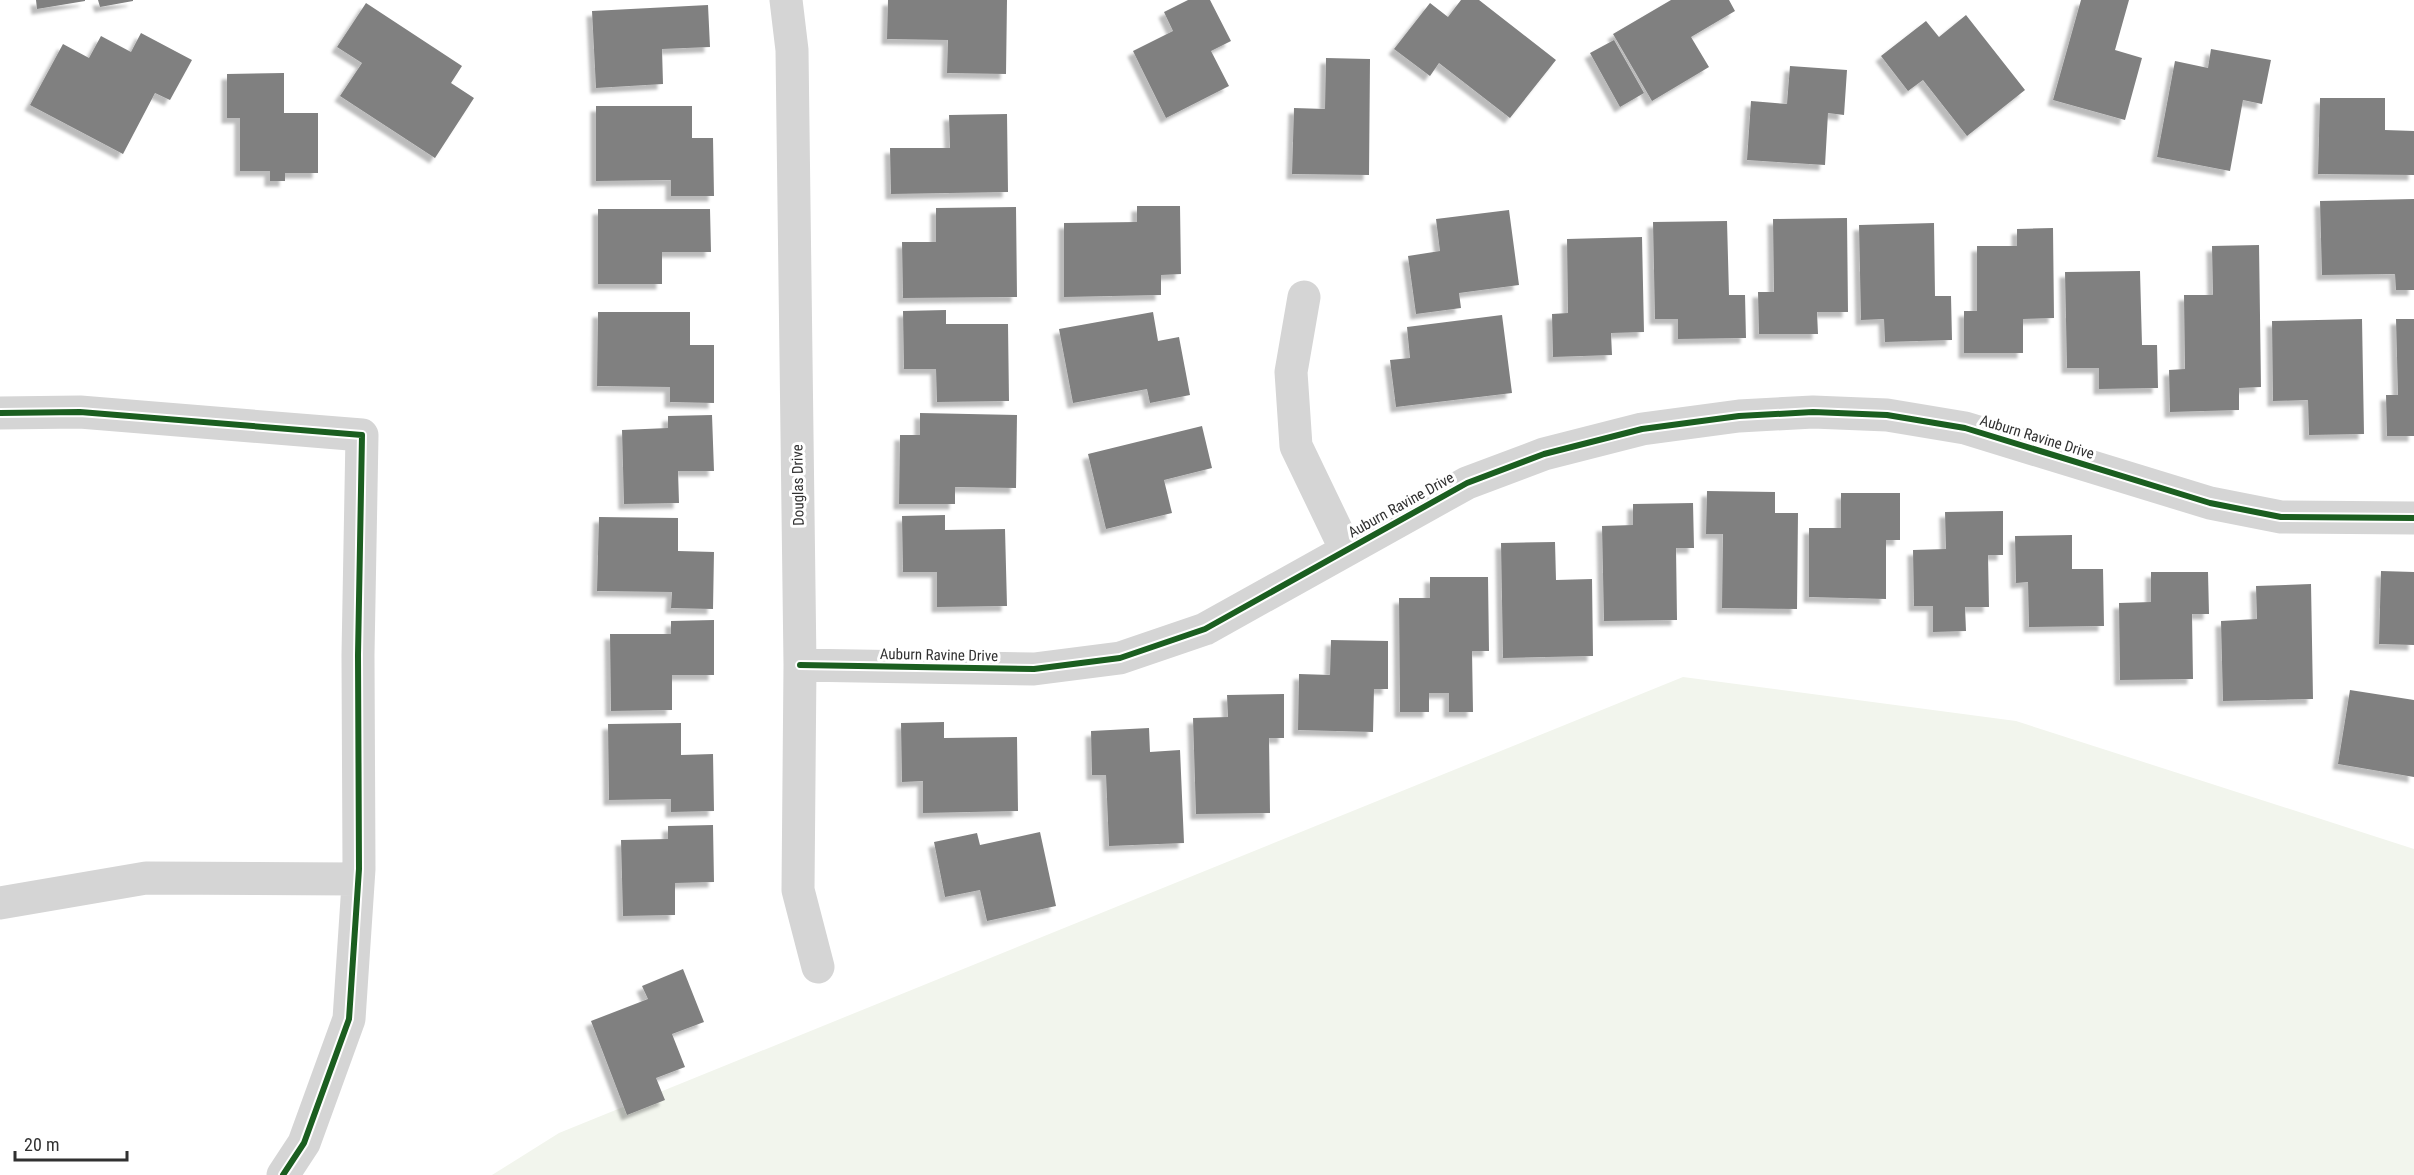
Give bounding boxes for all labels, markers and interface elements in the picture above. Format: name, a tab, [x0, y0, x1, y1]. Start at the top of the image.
street label: Auburn Ravine Drive	[1978, 411, 2096, 463]
street label: Douglas Drive	[788, 444, 808, 526]
street label: Auburn Ravine Drive	[1345, 468, 1457, 542]
street label: Auburn Ravine Drive	[880, 645, 998, 665]
scale bar	[15, 1124, 128, 1162]
text: 20 m	[24, 1134, 59, 1155]

